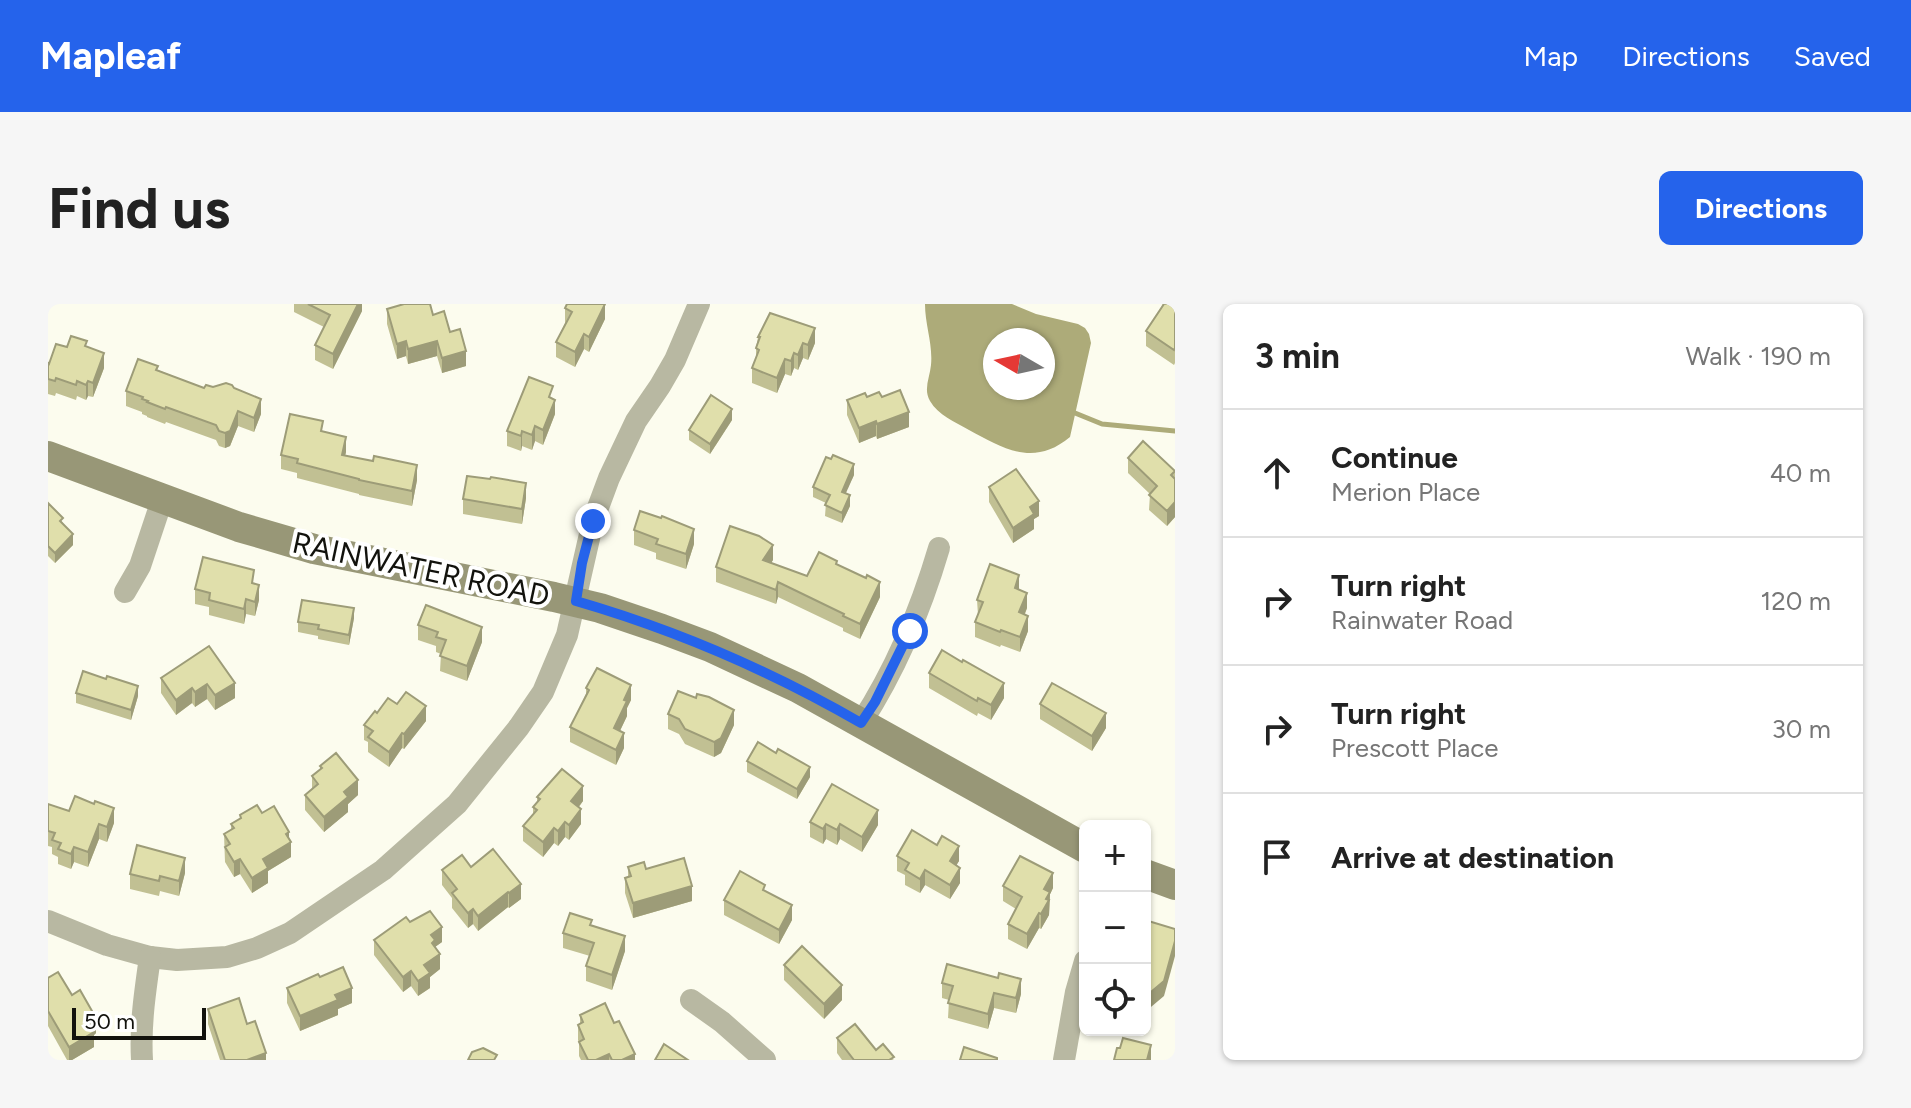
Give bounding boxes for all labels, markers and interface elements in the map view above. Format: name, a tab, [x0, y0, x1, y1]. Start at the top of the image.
text: Mapleaf	[40, 33, 181, 79]
text: Map	[1524, 39, 1578, 73]
text: Directions	[1622, 39, 1750, 73]
text: Saved	[1794, 39, 1871, 73]
button: Directions	[1659, 171, 1863, 245]
text: Find us	[48, 175, 230, 242]
north arrow	[983, 328, 1055, 400]
text: 3 min	[1255, 336, 1340, 377]
text: Walk · 190 m	[1685, 340, 1831, 372]
text: Continue	[1331, 439, 1458, 476]
icon: ahead	[1255, 451, 1299, 495]
text: 40 m	[1770, 457, 1831, 489]
text: Merion Place	[1331, 476, 1480, 508]
route end	[575, 503, 611, 539]
street label: RAINWATER ROAD	[289, 524, 553, 614]
text: Turn right	[1331, 567, 1466, 604]
icon: right	[1255, 579, 1299, 623]
text: 120 m	[1761, 585, 1831, 617]
text: Rainwater Road	[1331, 604, 1513, 636]
route start	[892, 613, 928, 649]
text: Turn right	[1331, 695, 1466, 732]
icon: right	[1255, 707, 1299, 751]
text: 30 m	[1772, 713, 1831, 745]
text: Prescott Place	[1331, 732, 1499, 764]
map controls	[1079, 820, 1151, 1036]
button: +	[1079, 820, 1151, 892]
icon: arrive	[1255, 835, 1299, 879]
text: Arrive at destination	[1331, 839, 1614, 876]
button: −	[1079, 892, 1151, 964]
button: locate	[1079, 964, 1151, 1036]
scale bar	[72, 1004, 206, 1040]
text: 50 m	[84, 1008, 135, 1035]

